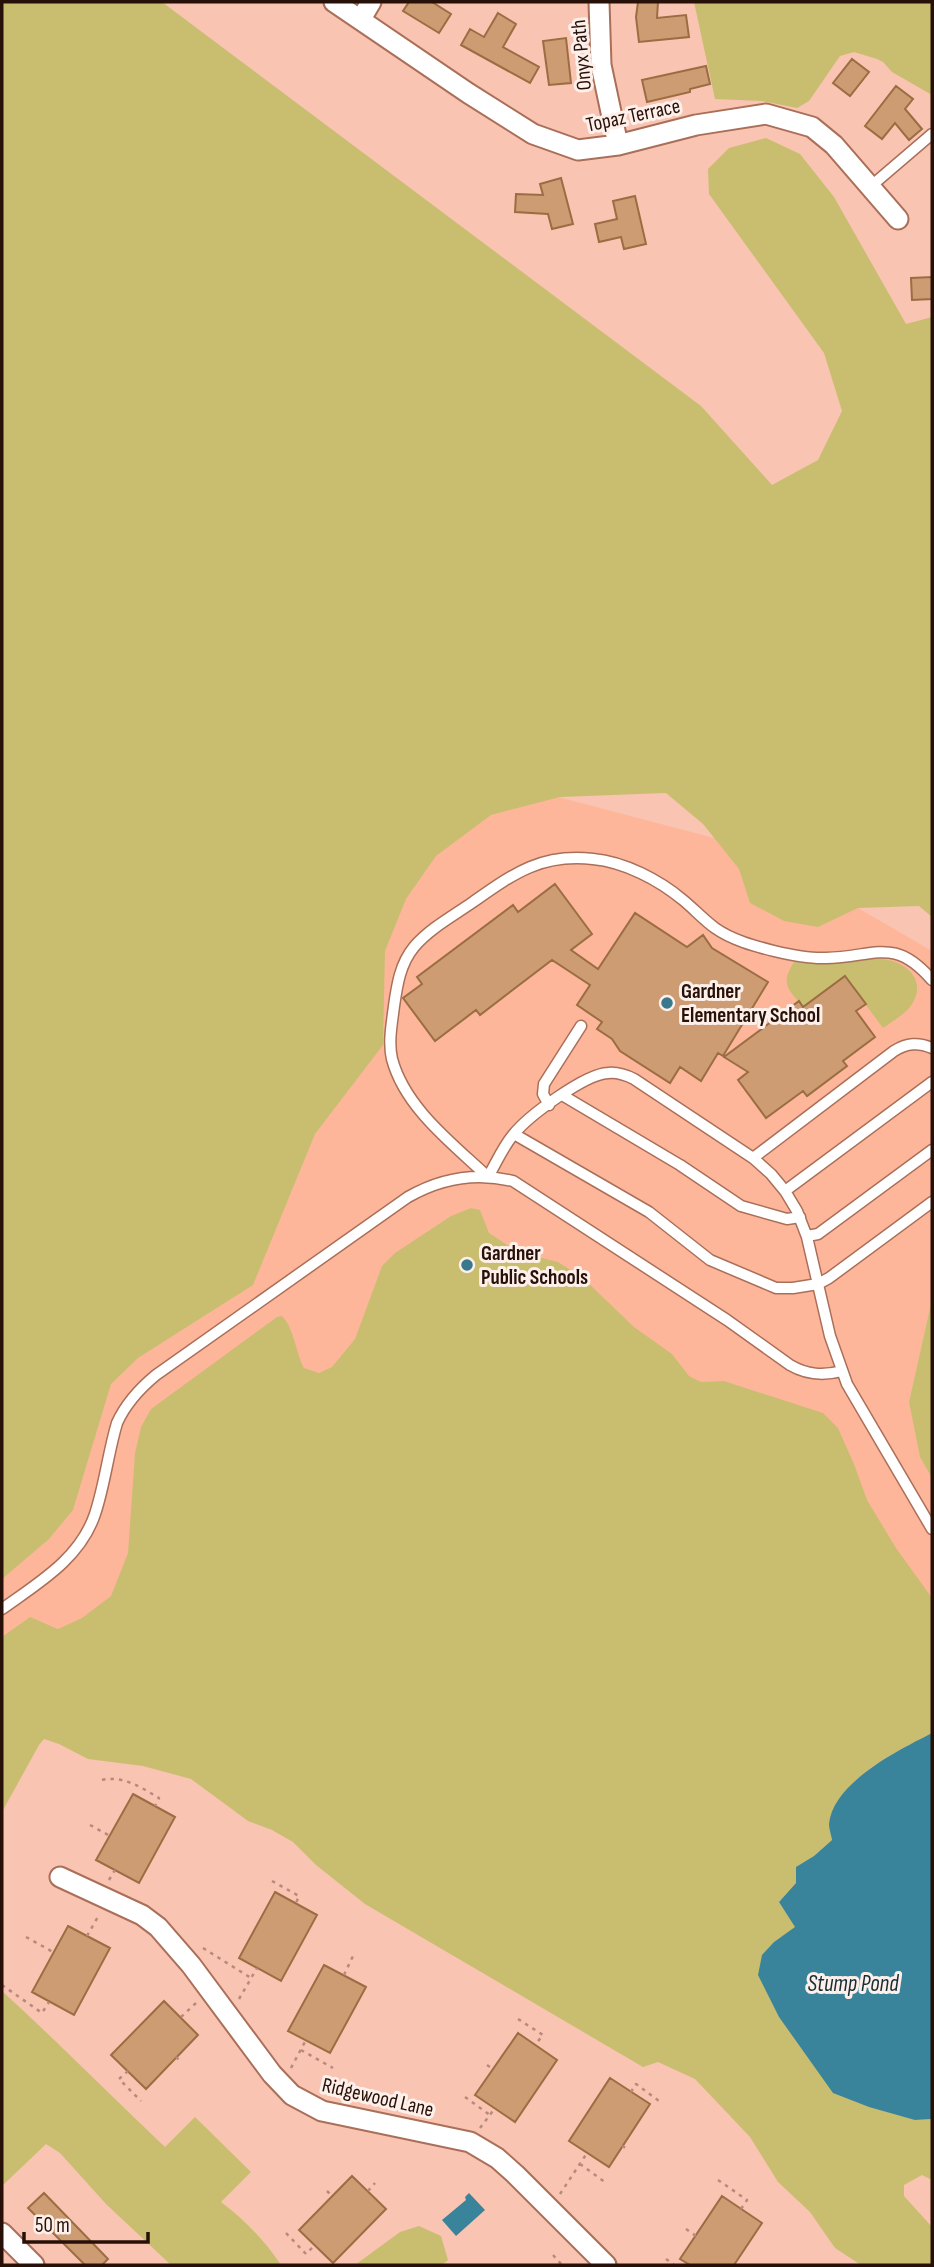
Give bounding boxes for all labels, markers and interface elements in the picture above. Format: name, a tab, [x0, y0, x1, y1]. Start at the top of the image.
street label: Onyx Path	[566, 19, 597, 91]
street label: Topaz Terrace	[584, 93, 682, 138]
place label: Gardner Elementary School	[681, 979, 820, 1028]
marker: Gardner Elementary School	[659, 995, 675, 1011]
place label: Gardner Public Schools	[481, 1241, 588, 1290]
marker: Gardner Public Schools	[459, 1257, 475, 1273]
water label: Stump Pond	[807, 1970, 899, 1998]
street label: Ridgewood Lane	[320, 2073, 436, 2122]
scale bar	[24, 2200, 149, 2244]
text: 50 m	[35, 2213, 70, 2238]

